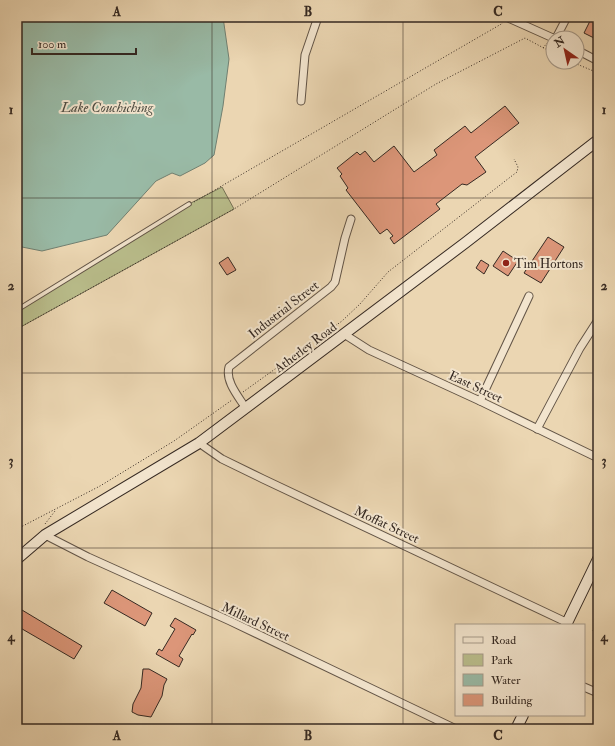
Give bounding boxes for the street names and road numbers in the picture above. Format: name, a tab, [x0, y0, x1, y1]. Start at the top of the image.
street label: Industrial Street	[245, 277, 322, 342]
street label: Atherley Road	[270, 319, 341, 378]
street label: East Street	[446, 368, 505, 406]
street label: Moffat Street	[352, 503, 422, 547]
street label: Millard Street	[219, 599, 292, 645]

